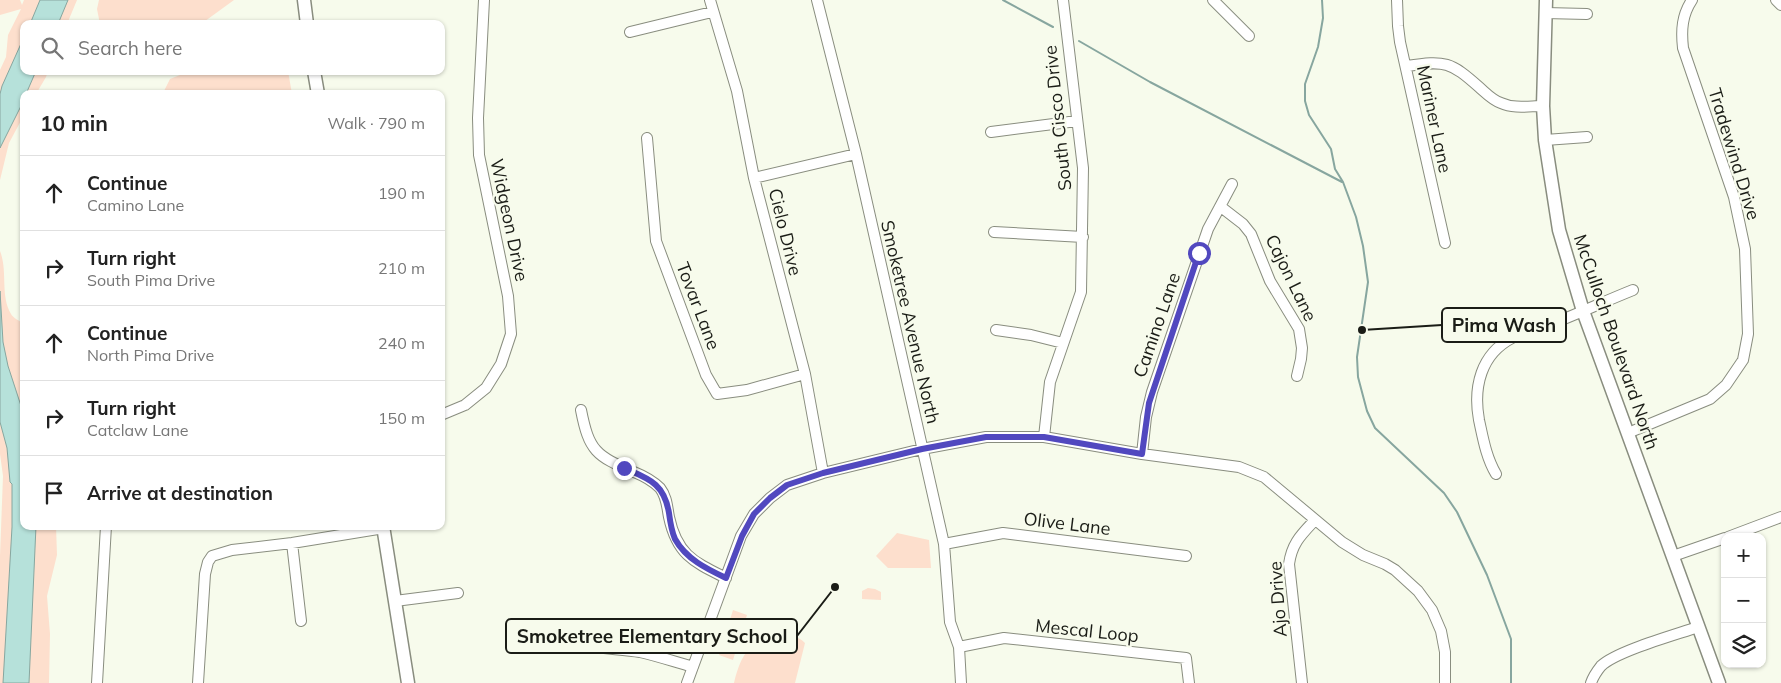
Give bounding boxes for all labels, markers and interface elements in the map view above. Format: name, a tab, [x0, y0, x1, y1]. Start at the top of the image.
search box	[20, 20, 445, 75]
icon: search	[38, 34, 66, 62]
text: Search here	[78, 36, 182, 60]
street label: South Cisco Drive	[1038, 44, 1077, 192]
street label: Mariner Lane	[1412, 63, 1457, 175]
street label: Tradewind Drive	[1704, 85, 1765, 223]
text: 10 min	[40, 110, 108, 136]
text: Walk · 790 m	[327, 113, 425, 133]
street label: Widgeon Drive	[485, 156, 534, 283]
text: Continue	[87, 171, 167, 195]
icon: ahead	[40, 179, 68, 207]
text: 190 m	[378, 183, 425, 203]
street label: Cielo Drive	[764, 186, 807, 278]
text: Camino Lane	[87, 195, 184, 215]
street label: Smoketree Avenue North	[876, 218, 945, 426]
street label: Cajon Lane	[1261, 231, 1322, 325]
street label: McCulloch Boulevard North	[1569, 231, 1664, 453]
route start	[1188, 242, 1211, 265]
text: Turn right	[87, 246, 176, 270]
icon: right	[40, 254, 68, 282]
text: 210 m	[378, 258, 425, 278]
street label: Tovar Lane	[671, 259, 726, 353]
street label: Camino Lane	[1128, 269, 1185, 380]
text: South Pima Drive	[87, 270, 215, 290]
callout: Pima Wash	[1442, 308, 1566, 342]
text: Pima Wash	[1452, 313, 1556, 337]
text: Continue	[87, 321, 167, 345]
icon: ahead	[40, 329, 68, 357]
text: 240 m	[378, 333, 425, 353]
text: North Pima Drive	[87, 345, 214, 365]
text: Turn right	[87, 396, 176, 420]
icon: right	[40, 404, 68, 432]
text: 150 m	[378, 408, 425, 428]
text: Catclaw Lane	[87, 420, 189, 440]
route end	[613, 457, 636, 480]
icon: arrive	[40, 479, 68, 507]
text: Arrive at destination	[87, 481, 273, 505]
street label: Olive Lane	[1022, 507, 1112, 540]
map controls	[1721, 533, 1766, 668]
button: +	[1721, 533, 1766, 578]
street label: Ajo Drive	[1263, 560, 1292, 638]
button: −	[1721, 578, 1766, 623]
street label: Mescal Loop	[1034, 614, 1140, 647]
callout: Smoketree Elementary School	[506, 619, 797, 653]
button: layers	[1721, 623, 1766, 668]
text: Smoketree Elementary School	[517, 624, 787, 648]

